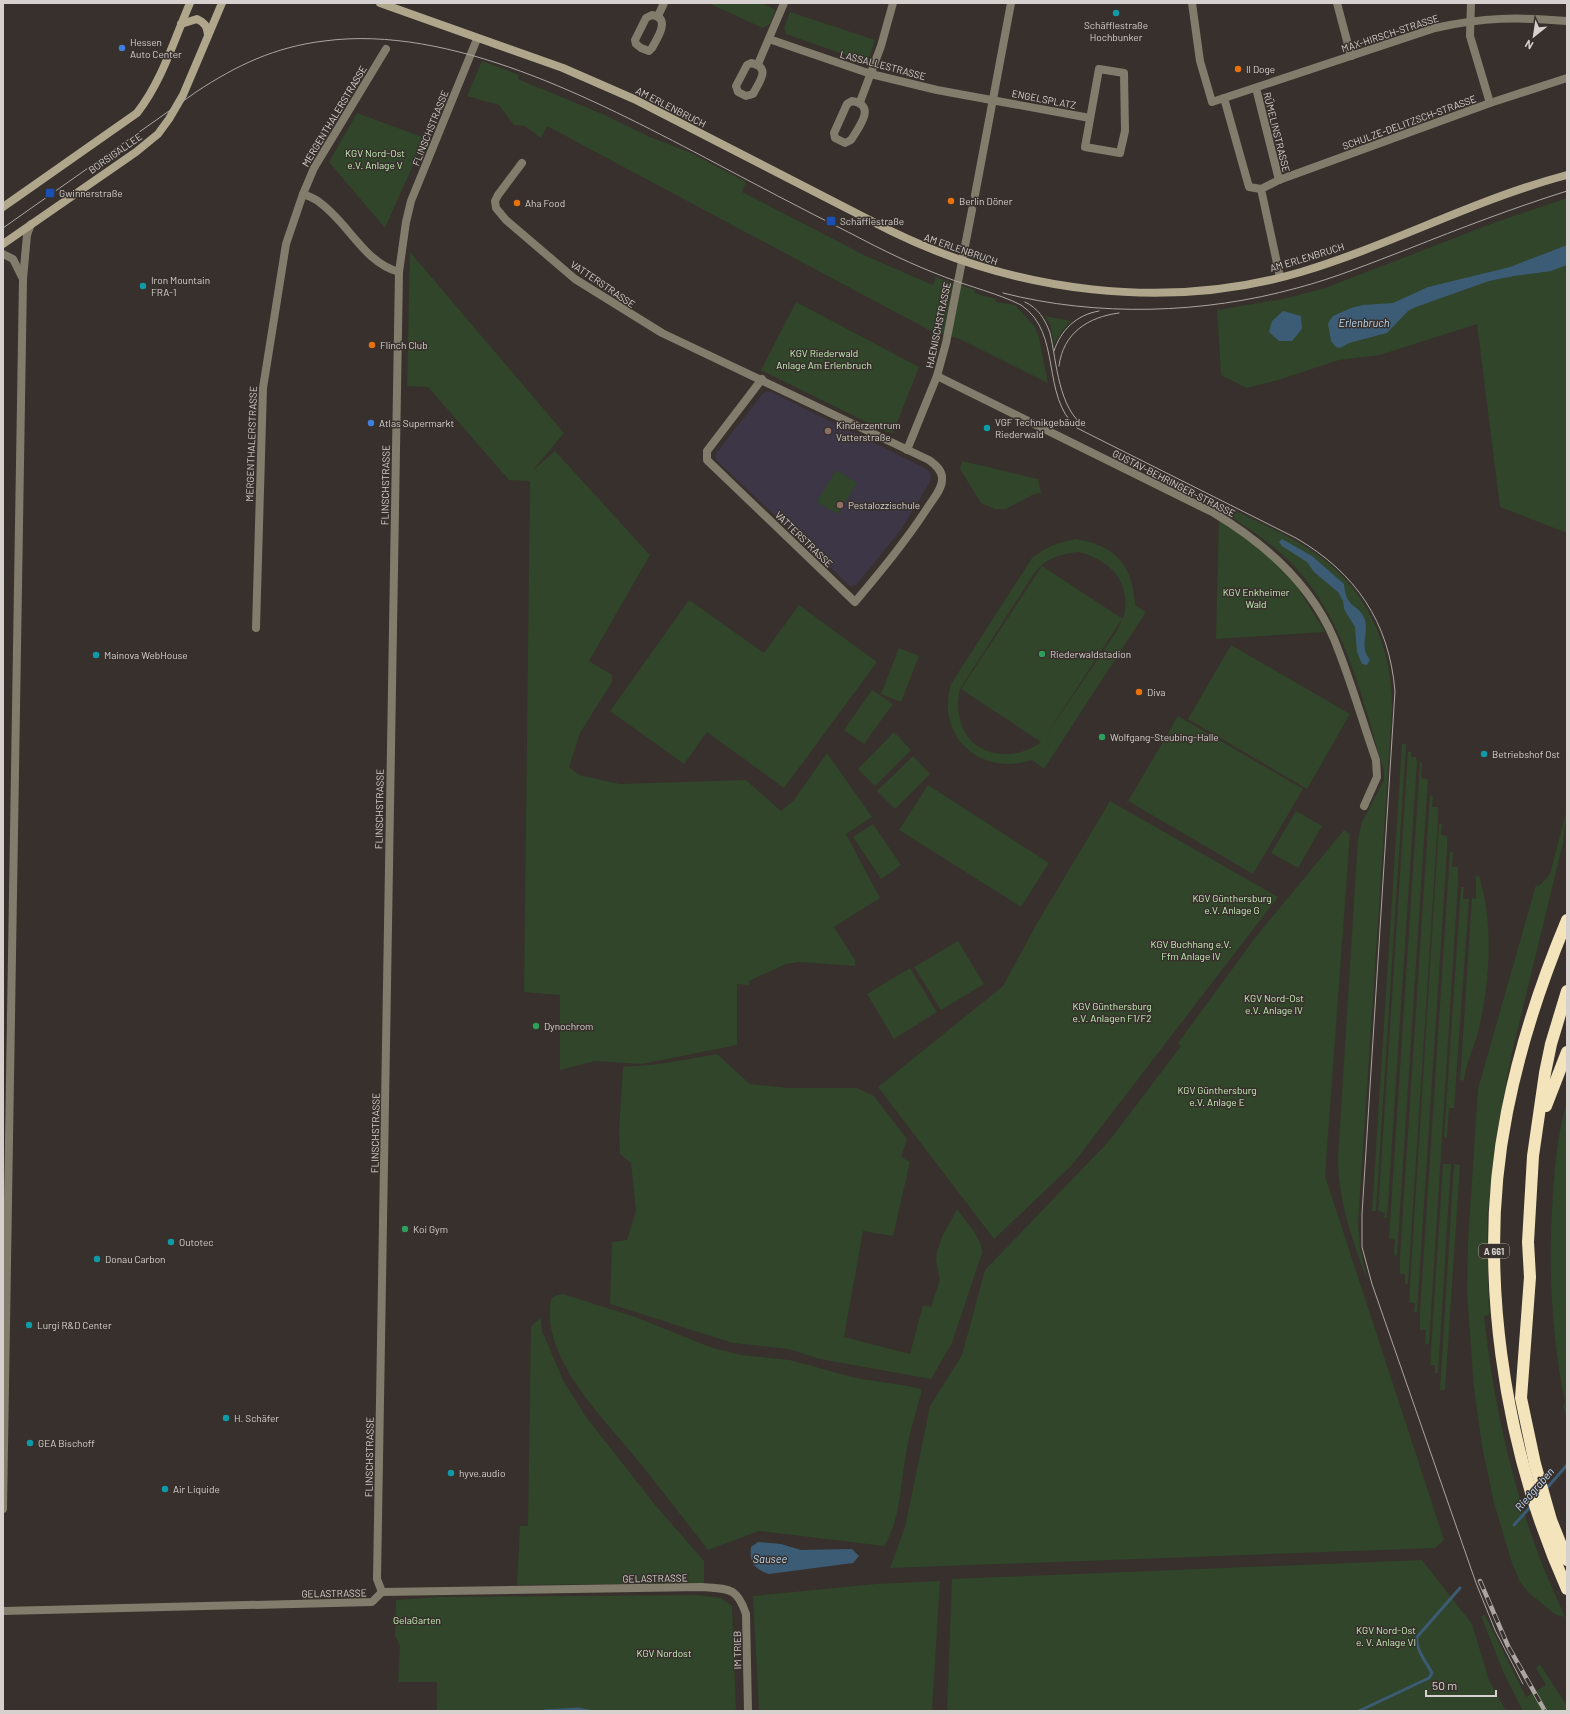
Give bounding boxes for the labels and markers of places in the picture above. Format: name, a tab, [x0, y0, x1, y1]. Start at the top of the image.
marker: Schäfflestraße Hochbunker	[1111, 8, 1121, 18]
place label: Schäfflestraße Hochbunker	[1084, 19, 1148, 43]
place label: Hessen Auto Center	[130, 36, 182, 60]
marker: Hessen Auto Center	[117, 43, 127, 53]
place label: Il Doge	[1246, 63, 1275, 75]
marker: Il Doge	[1233, 64, 1243, 74]
marker: Gwinnerstraße	[44, 187, 56, 199]
place label: Gwinnerstraße	[59, 187, 123, 199]
place label: Berlin Döner	[959, 195, 1013, 207]
marker: Berlin Döner	[946, 196, 956, 206]
place label: Aha Food	[525, 197, 565, 209]
marker: Aha Food	[512, 198, 522, 208]
marker: Schäfflestraße	[825, 215, 837, 227]
place label: Schäfflestraße	[840, 215, 904, 227]
place label: Iron Mountain FRA-1	[151, 274, 210, 298]
marker: Iron Mountain FRA-1	[138, 281, 148, 291]
place label: Flinch Club	[380, 339, 428, 351]
marker: Flinch Club	[367, 340, 377, 350]
place label: VGF Technikgebäude Riederwald	[995, 416, 1086, 440]
place label: Atlas Supermarkt	[379, 417, 454, 429]
marker: Atlas Supermarkt	[366, 418, 376, 428]
place label: Kinderzentrum Vatterstraße	[836, 419, 901, 443]
marker: VGF Technikgebäude Riederwald	[982, 423, 992, 433]
marker: Kinderzentrum Vatterstraße	[823, 426, 833, 436]
place label: Pestalozzischule	[848, 499, 920, 511]
marker: Pestalozzischule	[835, 500, 845, 510]
place label: Riederwaldstadion	[1050, 648, 1131, 660]
place label: Mainova WebHouse	[104, 649, 188, 661]
marker: Riederwaldstadion	[1037, 649, 1047, 659]
marker: Mainova WebHouse	[91, 650, 101, 660]
place label: Diva	[1147, 686, 1165, 698]
marker: Diva	[1134, 687, 1144, 697]
place label: Wolfgang-Steubing-Halle	[1110, 731, 1219, 743]
marker: Wolfgang-Steubing-Halle	[1097, 732, 1107, 742]
place label: Betriebshof Ost	[1492, 748, 1560, 760]
marker: Betriebshof Ost	[1479, 749, 1489, 759]
place label: Dynochrom	[544, 1020, 593, 1032]
marker: Dynochrom	[531, 1021, 541, 1031]
place label: Koi Gym	[413, 1223, 448, 1235]
marker: Koi Gym	[400, 1224, 410, 1234]
place label: Outotec	[179, 1236, 213, 1248]
marker: Outotec	[166, 1237, 176, 1247]
place label: Donau Carbon	[105, 1253, 165, 1265]
marker: Donau Carbon	[92, 1254, 102, 1264]
place label: Lurgi R&D Center	[37, 1319, 112, 1331]
marker: Lurgi R&D Center	[24, 1320, 34, 1330]
place label: H. Schäfer	[234, 1412, 279, 1424]
marker: H. Schäfer	[221, 1413, 231, 1423]
place label: GEA Bischoff	[38, 1437, 95, 1449]
marker: GEA Bischoff	[25, 1438, 35, 1448]
place label: hyve.audio	[459, 1467, 505, 1479]
marker: hyve.audio	[446, 1468, 456, 1478]
place label: Air Liquide	[173, 1483, 220, 1495]
marker: Air Liquide	[160, 1484, 170, 1494]

